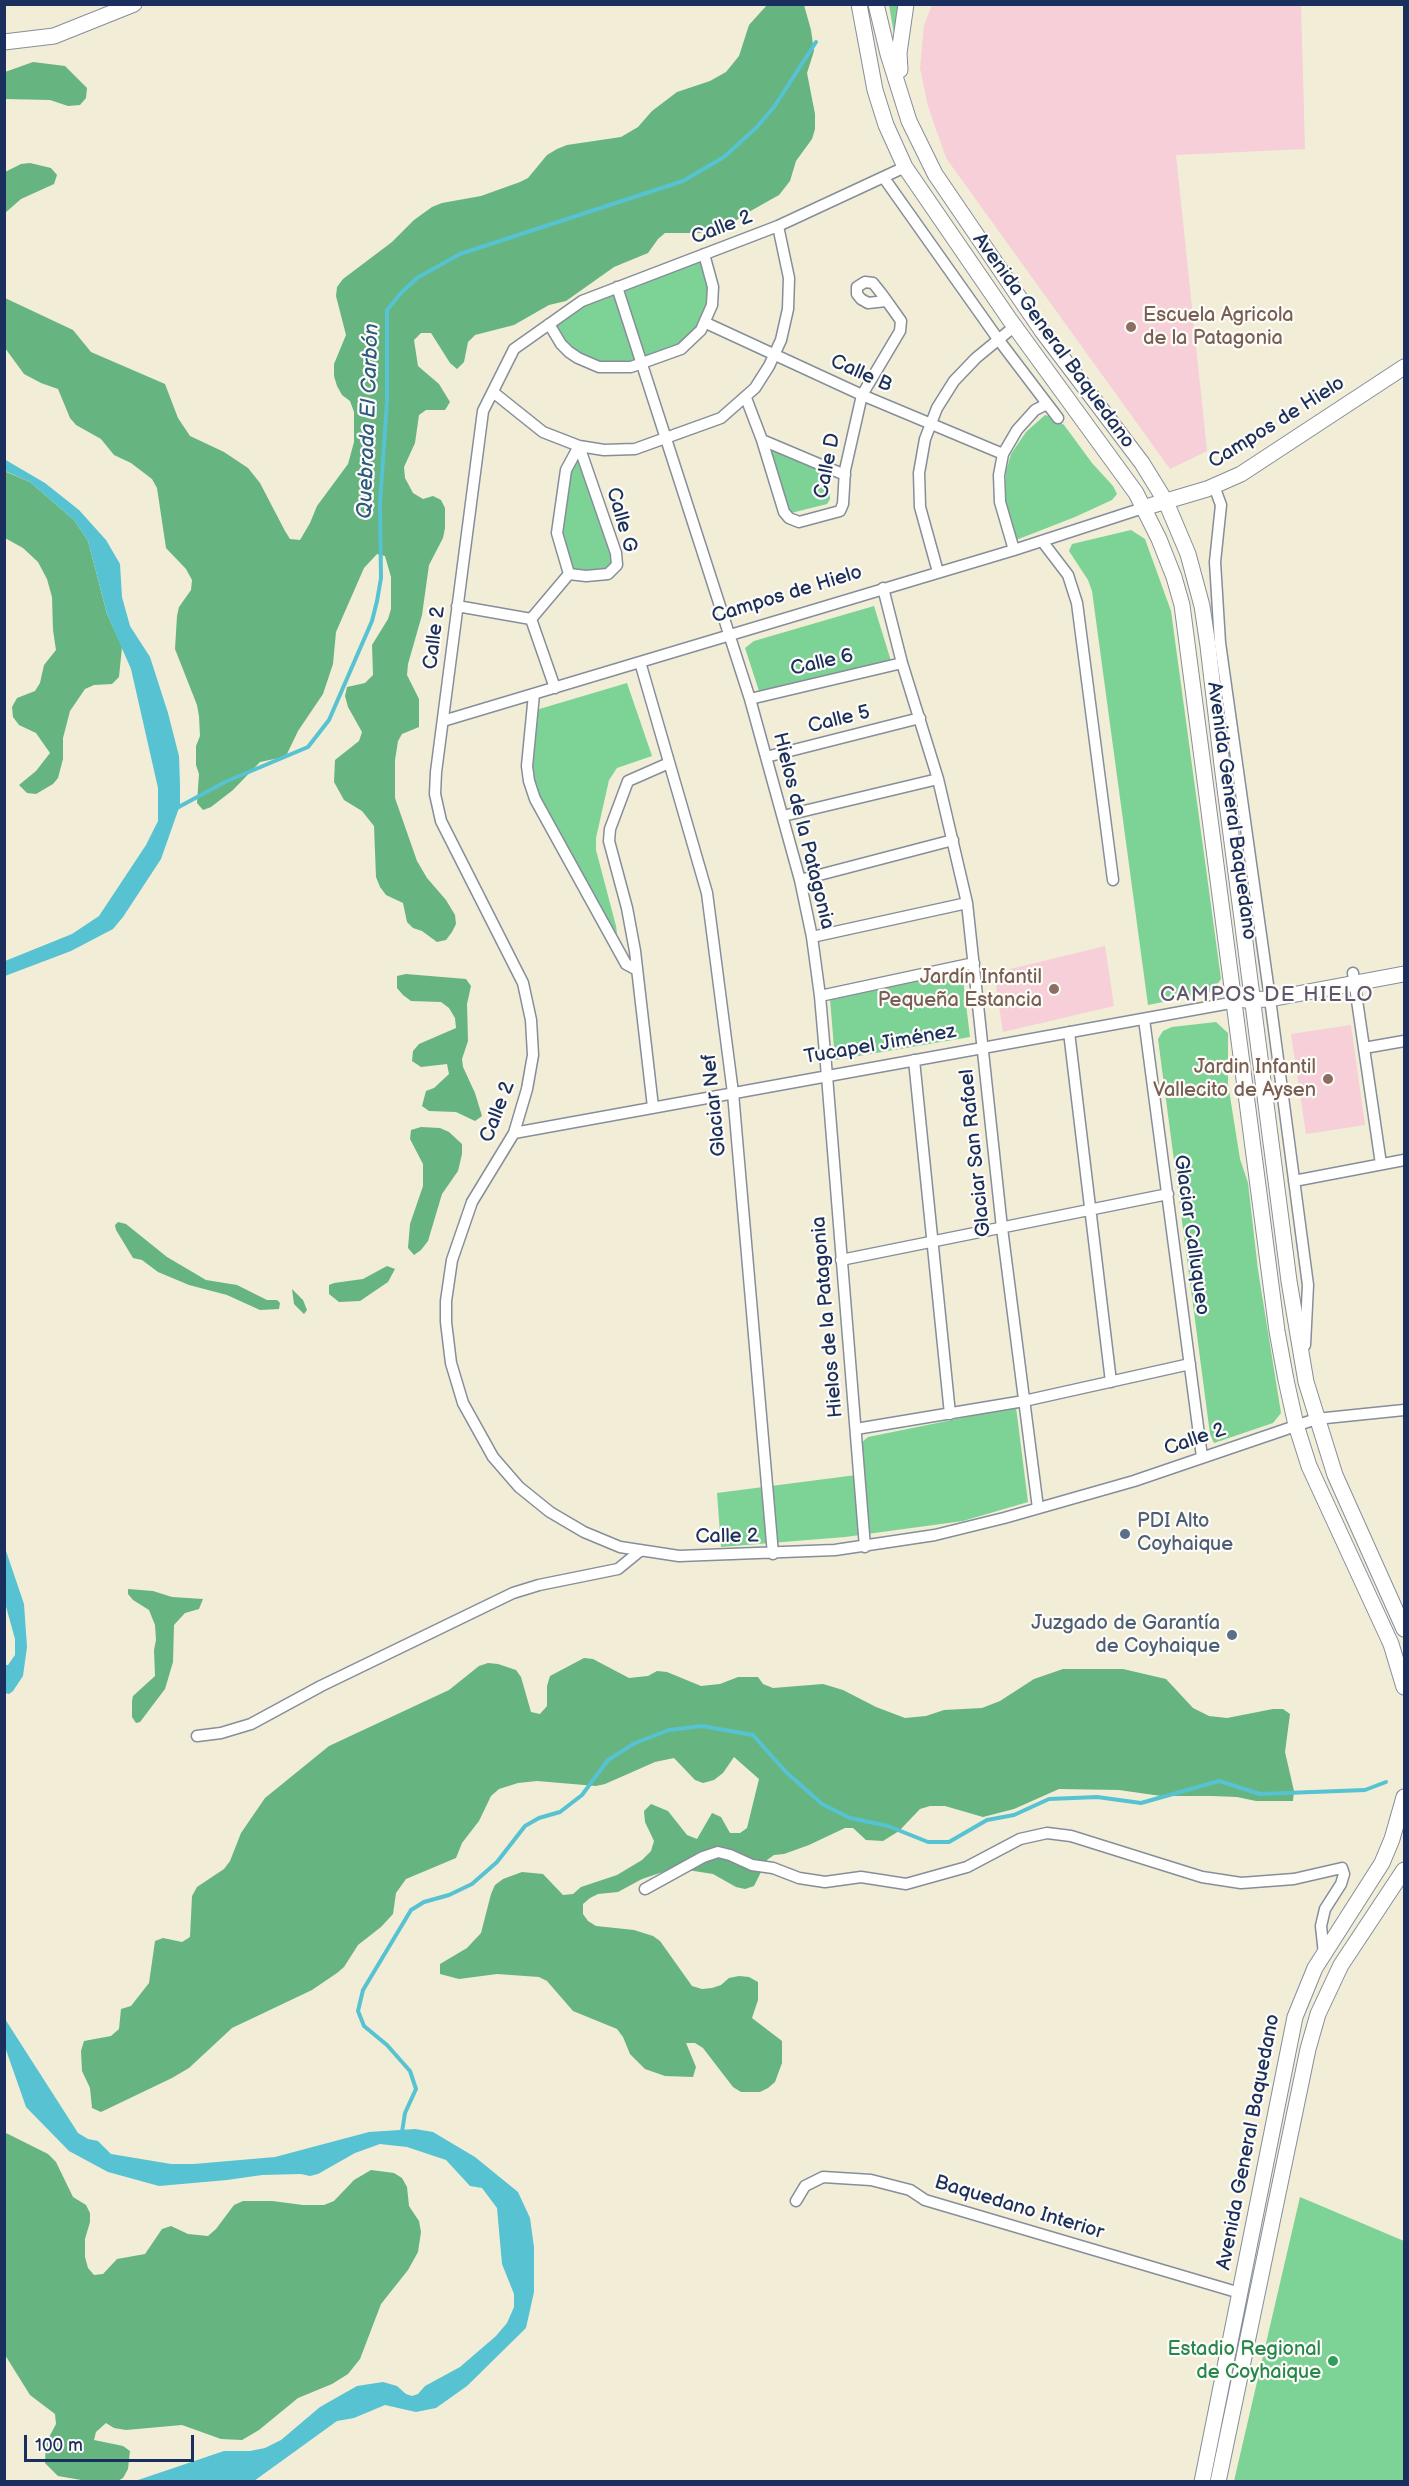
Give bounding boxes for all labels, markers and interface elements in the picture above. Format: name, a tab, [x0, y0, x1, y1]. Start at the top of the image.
street label: Calle 2	[688, 205, 756, 251]
street label: Avenida General Baquedano	[967, 229, 1139, 453]
place label: Escuela Agricola de la Patagonia	[1143, 304, 1294, 351]
marker: Escuela Agricola de la Patagonia	[1124, 320, 1138, 334]
water label: Quebrada El Carbón	[353, 323, 385, 519]
street label: Calle B	[826, 350, 896, 398]
street label: Campos de Hielo	[1205, 372, 1349, 474]
street label: Calle D	[810, 431, 846, 501]
street label: Calle G	[600, 485, 642, 555]
street label: Campos de Hielo	[709, 561, 865, 629]
street label: Calle 2	[419, 605, 451, 671]
street label: Calle 6	[788, 644, 856, 682]
street label: Avenida General Baquedano	[1201, 680, 1261, 942]
street label: Calle 5	[806, 701, 872, 739]
street label: Hielos de la Patagonia	[767, 730, 839, 932]
place label: Jardín Infantil Pequeña Estancia	[878, 966, 1042, 1013]
marker: Jardín Infantil Pequeña Estancia	[1047, 982, 1061, 996]
district label: CAMPOS DE HIELO	[1160, 983, 1374, 1009]
street label: Tucapel Jiménez	[802, 1020, 958, 1070]
street label: Glaciar Nef	[698, 1053, 732, 1157]
place label: Jardin Infantil Vallecito de Aysen	[1153, 1056, 1316, 1103]
street label: Glaciar San Rafael	[955, 1068, 997, 1238]
marker: Jardin Infantil Vallecito de Aysen	[1321, 1072, 1335, 1086]
street label: Calle 2	[475, 1078, 521, 1146]
street label: Glaciar Calluqueo	[1168, 1153, 1214, 1317]
street label: Hielos de la Patagonia	[807, 1215, 849, 1419]
street label: Calle 2	[1161, 1418, 1229, 1462]
place label: PDI Alto Coyhaique	[1137, 1510, 1233, 1557]
street label: Calle 2	[695, 1524, 759, 1550]
marker: PDI Alto Coyhaique	[1118, 1527, 1132, 1541]
place label: Juzgado de Garantía de Coyhaique	[1031, 1612, 1220, 1659]
marker: Juzgado de Garantía de Coyhaique	[1225, 1628, 1239, 1642]
street label: Avenida General Baquedano	[1212, 2012, 1286, 2272]
street label: Baquedano Interior	[931, 2171, 1107, 2245]
place label: Estadio Regional de Coyhaique	[1167, 2338, 1321, 2385]
marker: Estadio Regional de Coyhaique	[1326, 2354, 1340, 2368]
scale bar	[27, 2423, 196, 2461]
text: 100 m	[35, 2435, 83, 2456]

